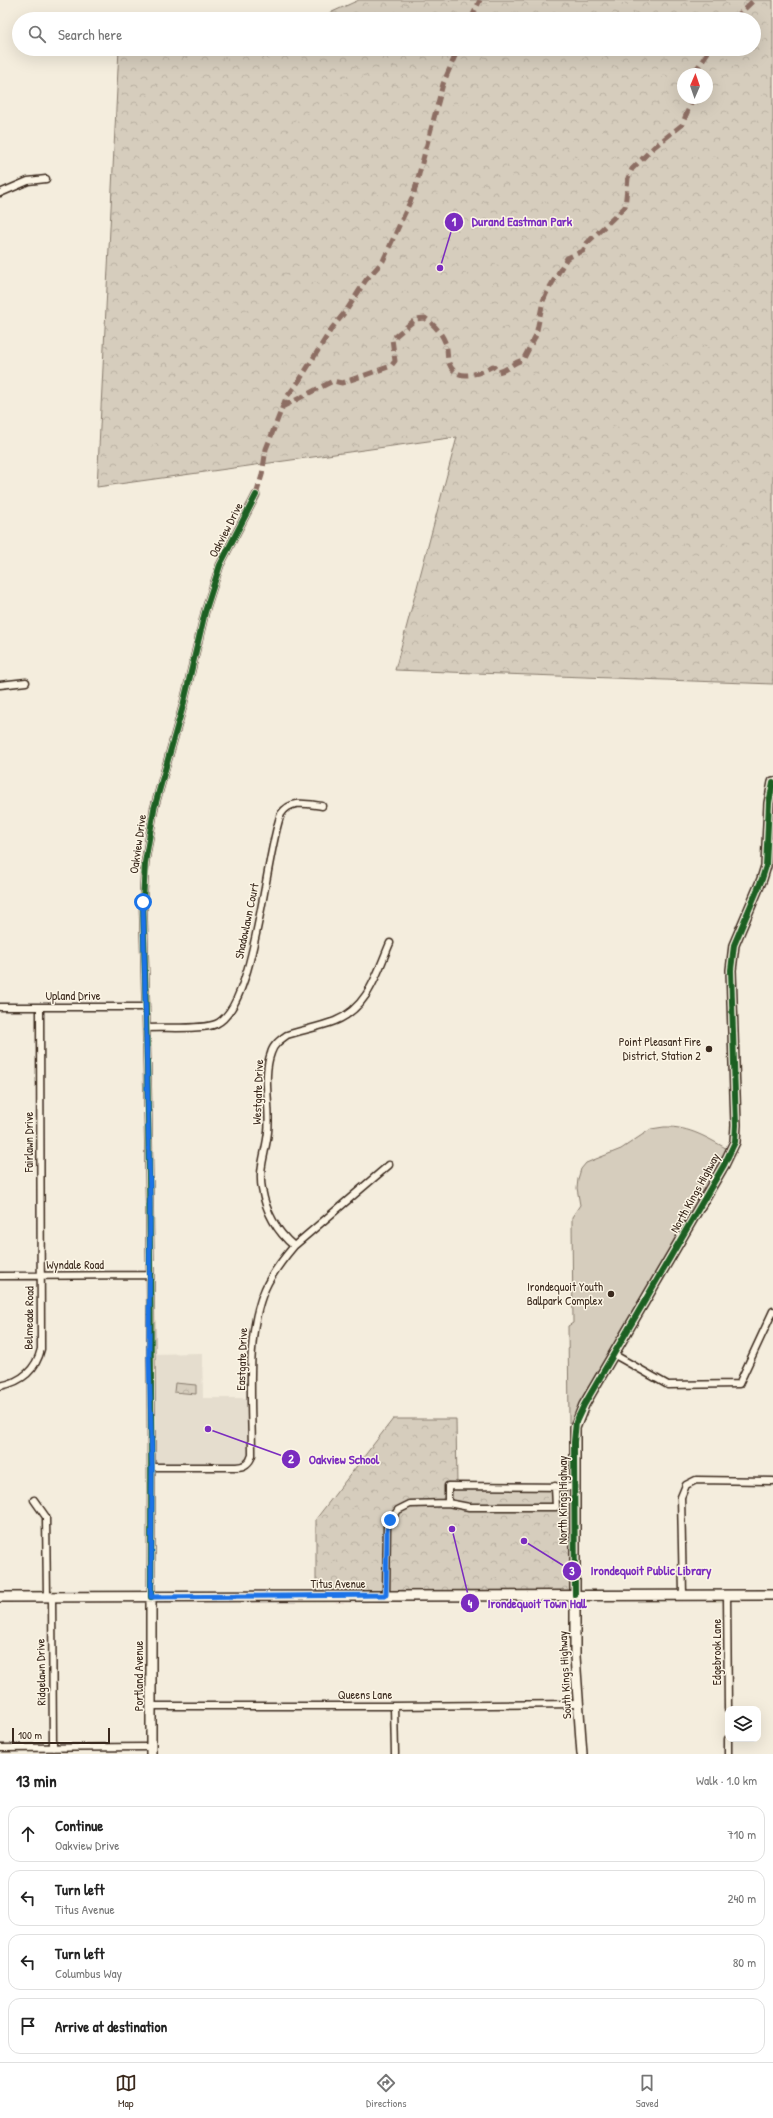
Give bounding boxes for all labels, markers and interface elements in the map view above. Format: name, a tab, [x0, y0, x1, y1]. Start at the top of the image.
search box	[12, 12, 761, 56]
icon: search	[26, 23, 48, 45]
text: Search here	[58, 24, 122, 45]
north arrow	[677, 68, 713, 104]
callout: Durand Eastman Park	[444, 209, 580, 234]
text: Durand Eastman Park	[472, 212, 573, 230]
text: 1	[452, 213, 457, 230]
street label: Oakview Drive	[204, 499, 247, 560]
street label: Oakview Drive	[125, 813, 150, 875]
street label: Shadowlawn Court	[230, 881, 263, 960]
route start	[134, 893, 152, 911]
street label: Upland Drive	[45, 987, 101, 1004]
place label: Point Pleasant Fire District, Station 2	[619, 1033, 701, 1064]
marker: Point Pleasant Fire District, Station 2	[704, 1044, 714, 1054]
street label: Westgate Drive	[248, 1059, 267, 1125]
street label: Fairlawn Drive	[20, 1111, 37, 1173]
street label: North Kings Highway	[666, 1150, 724, 1236]
street label: Wyndale Road	[46, 1256, 104, 1273]
place label: Irondequoit Youth Ballpark Complex	[527, 1278, 603, 1309]
street label: Belmeade Road	[19, 1286, 38, 1350]
marker: Irondequoit Youth Ballpark Complex	[606, 1289, 616, 1299]
street label: Eastgate Drive	[232, 1327, 251, 1391]
callout: Oakview School	[281, 1447, 388, 1472]
text: 2	[288, 1450, 294, 1467]
text: Oakview School	[309, 1450, 380, 1468]
street label: North Kings Highway	[554, 1456, 571, 1544]
route end	[381, 1511, 399, 1529]
callout: Irondequoit Public Library	[562, 1558, 720, 1583]
text: Irondequoit Public Library	[590, 1561, 712, 1580]
text: 3	[569, 1562, 575, 1579]
street label: Titus Avenue	[310, 1575, 366, 1592]
callout: Irondequoit Town Hall	[460, 1591, 595, 1616]
text: Irondequoit Town Hall	[487, 1594, 587, 1613]
text: 4	[468, 1595, 473, 1612]
street label: Edgebrook Lane	[708, 1619, 725, 1685]
street label: South Kings Highway	[554, 1631, 575, 1720]
street label: Ridgelawn Drive	[31, 1638, 50, 1706]
street label: Portland Avenue	[130, 1641, 147, 1711]
street label: Queens Lane	[338, 1686, 392, 1703]
map controls	[725, 1706, 761, 1742]
button: layers	[725, 1706, 761, 1742]
scale bar	[12, 1726, 110, 1745]
text: 100 m	[18, 1728, 42, 1742]
text: 13 min	[16, 1769, 57, 1792]
text: Walk · 1.0 km	[696, 1771, 757, 1789]
text: Continue	[55, 1815, 103, 1836]
icon: ahead	[17, 1823, 39, 1845]
text: 710 m	[727, 1825, 756, 1843]
text: Oakview Drive	[55, 1836, 119, 1854]
text: Turn left	[55, 1879, 105, 1900]
icon: left	[17, 1887, 39, 1909]
text: 240 m	[727, 1889, 756, 1907]
text: Titus Avenue	[55, 1900, 115, 1918]
text: Turn left	[55, 1943, 105, 1964]
icon: left	[17, 1951, 39, 1973]
text: 80 m	[733, 1953, 756, 1971]
text: Columbus Way	[55, 1964, 122, 1982]
icon: arrive	[17, 2015, 39, 2037]
text: Arrive at destination	[55, 2016, 167, 2037]
tab: Map	[115, 2072, 137, 2110]
tab: Directions	[366, 2072, 407, 2110]
tab: Saved	[636, 2072, 658, 2110]

